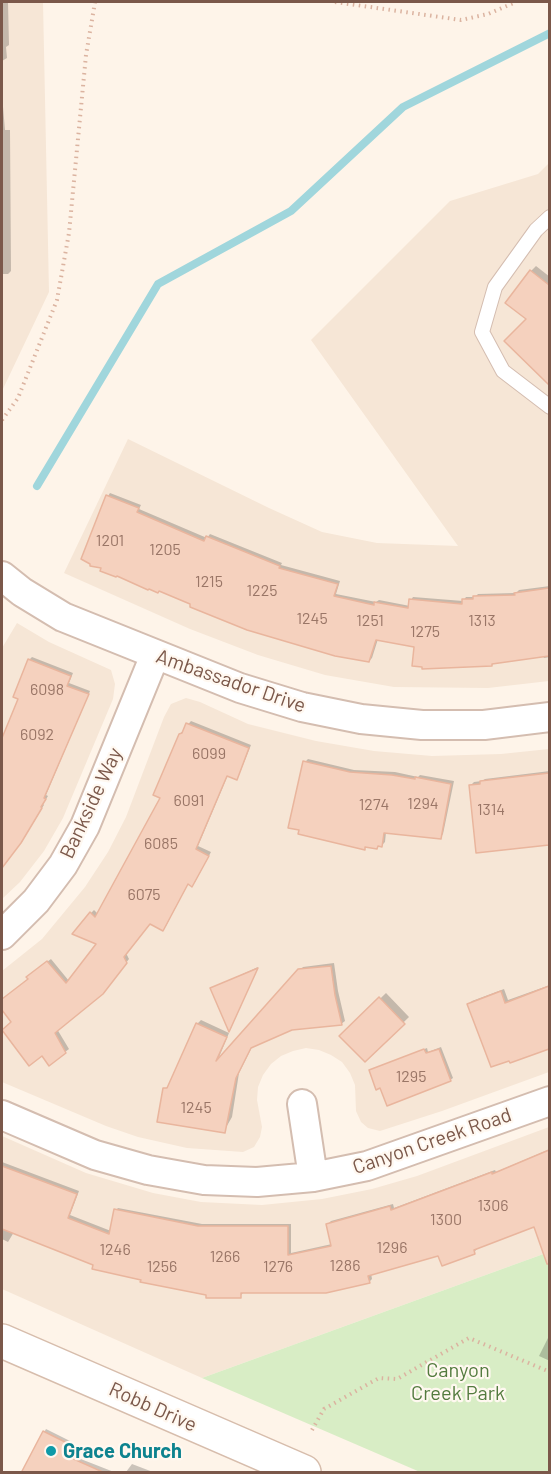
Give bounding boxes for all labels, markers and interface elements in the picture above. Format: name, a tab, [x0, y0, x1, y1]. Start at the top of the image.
house number: 1201	[96, 531, 124, 551]
house number: 1205	[149, 540, 181, 560]
house number: 1215	[195, 572, 223, 592]
house number: 1225	[247, 581, 277, 601]
house number: 1245	[296, 609, 328, 629]
house number: 1251	[356, 611, 384, 631]
house number: 1313	[468, 611, 496, 631]
house number: 1275	[410, 622, 440, 642]
street label: Ambassador Drive	[153, 644, 309, 718]
house number: 6098	[30, 680, 64, 700]
house number: 6092	[20, 725, 54, 745]
street label: Bankside Way	[55, 744, 127, 862]
house number: 6099	[192, 744, 226, 764]
house number: 6091	[174, 791, 204, 811]
house number: 1294	[407, 794, 439, 814]
house number: 1274	[359, 795, 389, 815]
house number: 1314	[477, 800, 505, 820]
house number: 6085	[144, 834, 178, 854]
house number: 6075	[127, 885, 161, 905]
house number: 1295	[396, 1067, 426, 1087]
house number: 1245	[180, 1098, 212, 1118]
street label: Canyon Creek Road	[349, 1103, 515, 1179]
house number: 1306	[477, 1196, 509, 1216]
house number: 1300	[430, 1210, 462, 1230]
house number: 1296	[377, 1238, 407, 1258]
house number: 1246	[99, 1240, 131, 1260]
house number: 1266	[210, 1247, 240, 1267]
house number: 1286	[330, 1256, 360, 1276]
house number: 1256	[147, 1257, 177, 1277]
house number: 1276	[263, 1257, 293, 1277]
park label: Canyon Creek Park	[411, 1358, 505, 1405]
street label: Robb Drive	[105, 1377, 201, 1437]
place label: Grace Church	[63, 1439, 182, 1463]
marker: Grace Church	[44, 1444, 58, 1458]

